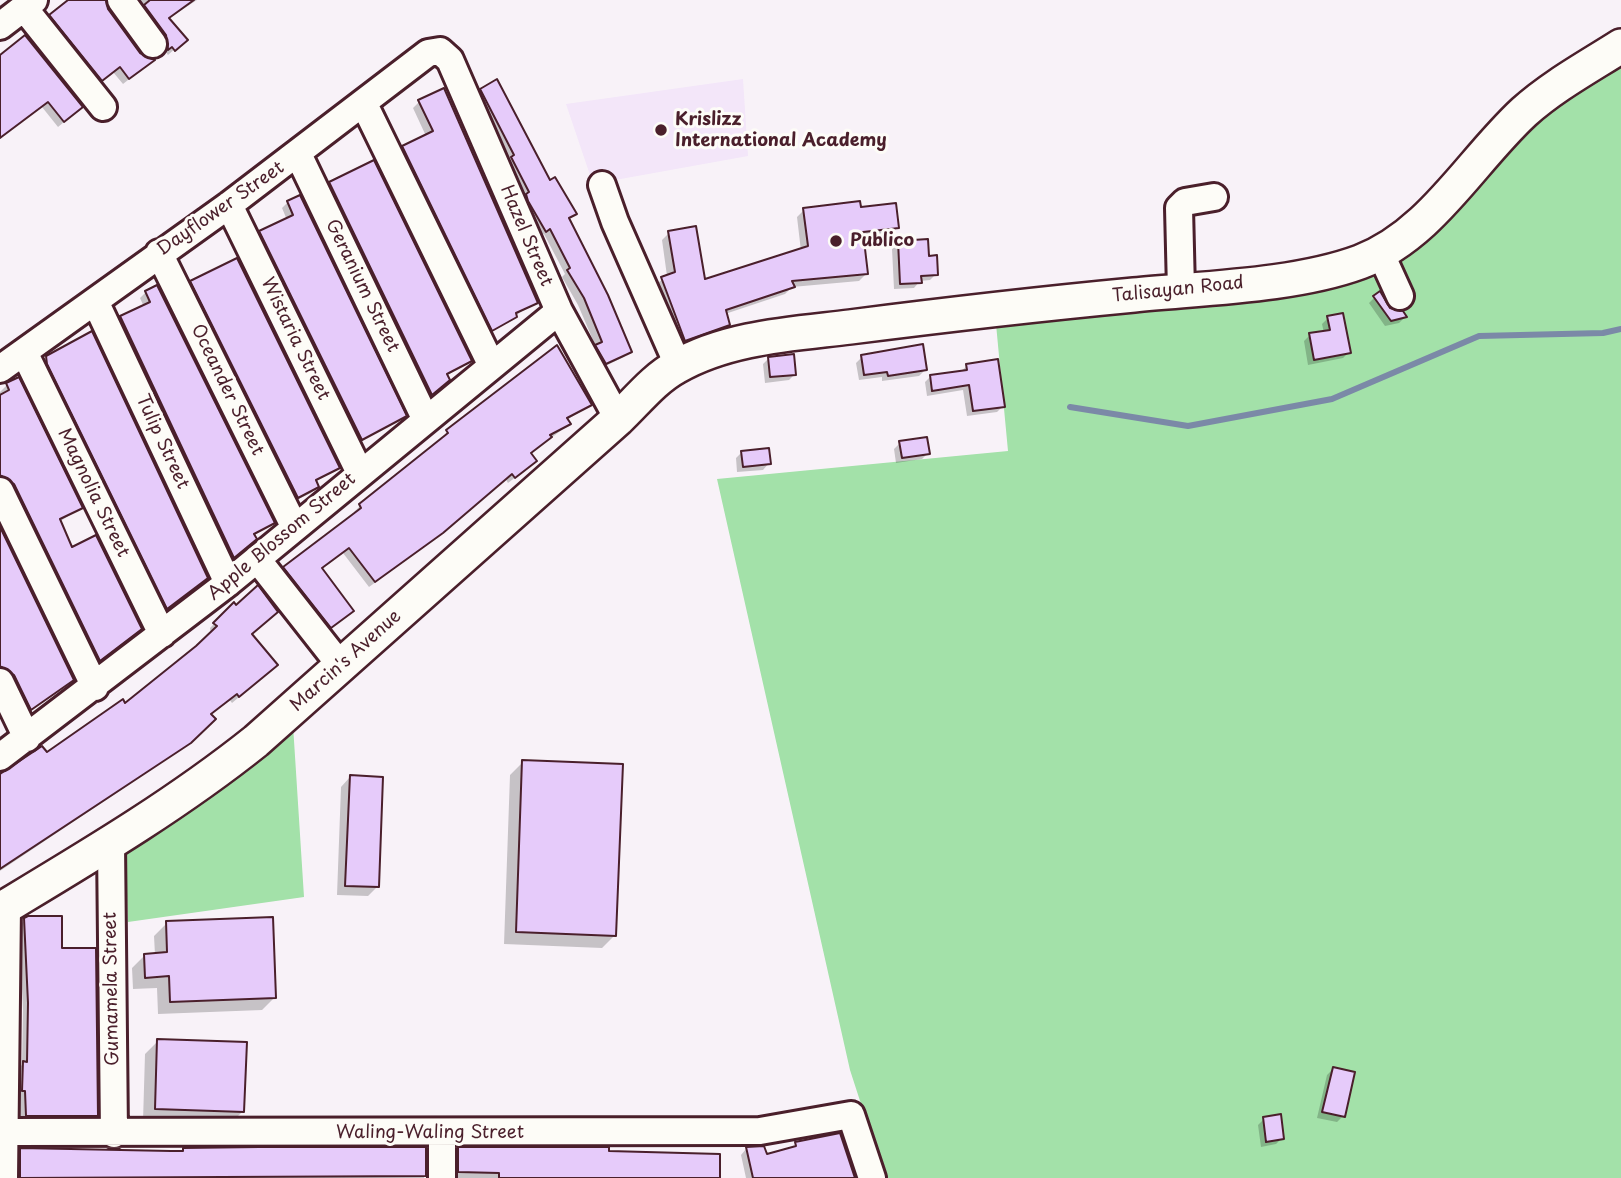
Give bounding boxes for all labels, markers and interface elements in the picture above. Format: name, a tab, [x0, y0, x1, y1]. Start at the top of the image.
place label: Krislizz International Academy	[675, 109, 887, 152]
marker: Krislizz International Academy	[653, 122, 669, 138]
street label: Dayflower Street	[153, 157, 289, 261]
street label: Hazel Street	[495, 182, 557, 290]
street label: Geranium Street	[320, 216, 404, 356]
place label: Publico	[850, 230, 914, 252]
marker: Publico	[828, 233, 844, 249]
street label: Talisayan Road	[1111, 272, 1245, 308]
street label: Wistaria Street	[256, 274, 334, 404]
street label: Oceander Street	[186, 321, 268, 459]
street label: Tulip Street	[131, 391, 193, 493]
street label: Magnolia Street	[52, 425, 134, 561]
street label: Apple Blossom Street	[204, 469, 360, 605]
street label: Marcin's Avenue	[286, 606, 406, 716]
street label: Gumamela Street	[100, 912, 124, 1066]
street label: Waling-Waling Street	[336, 1122, 524, 1144]

